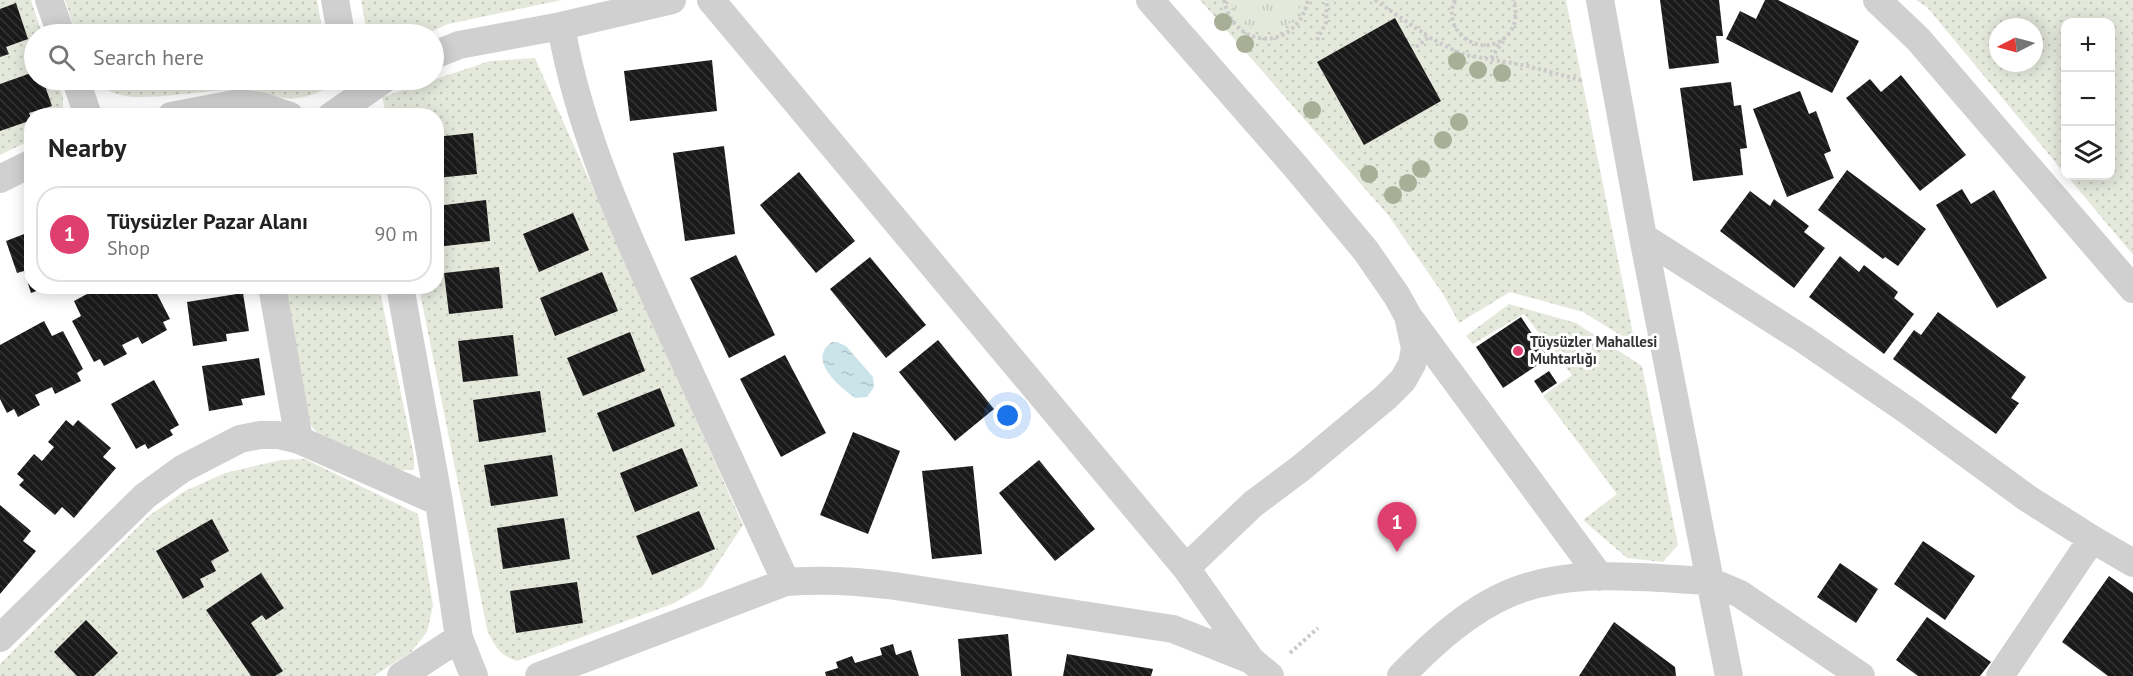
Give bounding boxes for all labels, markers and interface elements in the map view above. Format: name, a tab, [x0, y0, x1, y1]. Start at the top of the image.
north arrow	[1989, 18, 2043, 72]
map controls	[2061, 18, 2115, 180]
button: +	[2061, 18, 2115, 72]
search box	[24, 24, 444, 90]
icon: search	[45, 41, 78, 74]
text: Search here	[93, 43, 204, 71]
button: −	[2061, 72, 2115, 126]
button: layers	[2061, 126, 2115, 180]
text: Nearby	[48, 131, 126, 164]
text: Tüysüzler Pazar Alanı	[107, 207, 308, 235]
text: 1	[64, 221, 75, 247]
text: 90 m	[375, 221, 418, 247]
text: Shop	[107, 235, 150, 261]
place label: Tüysüzler Mahallesi Muhtarlığı	[1530, 332, 1657, 368]
marker: Tüysüzler Mahallesi Muhtarlığı	[1511, 344, 1525, 358]
your location	[993, 401, 1022, 430]
pin: 1	[1378, 502, 1416, 552]

